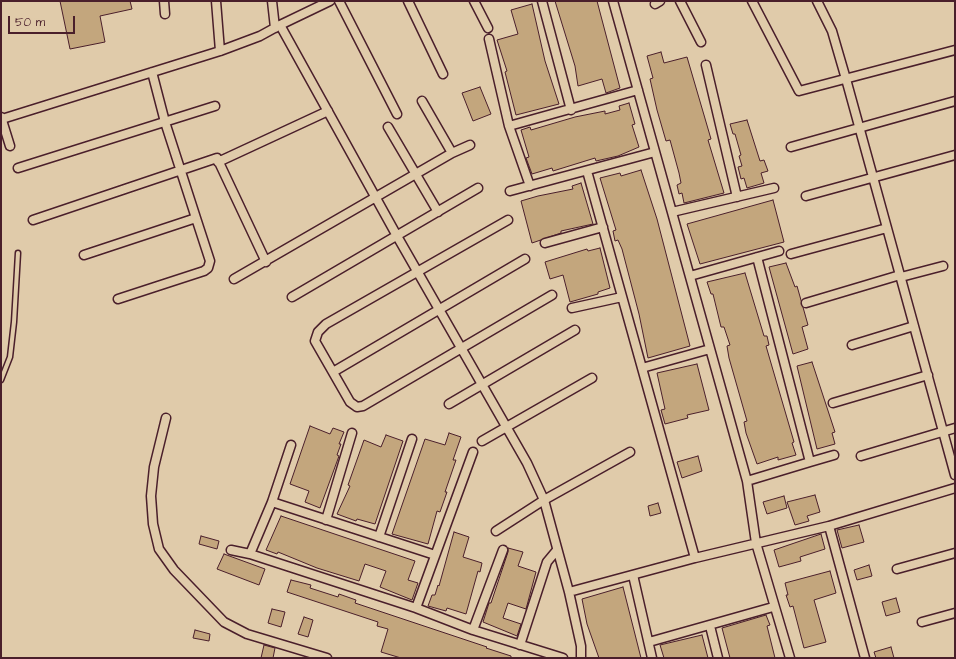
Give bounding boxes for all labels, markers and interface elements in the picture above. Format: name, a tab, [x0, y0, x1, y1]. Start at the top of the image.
scale bar	[10, 8, 77, 34]
text: 50 m	[15, 14, 45, 31]

